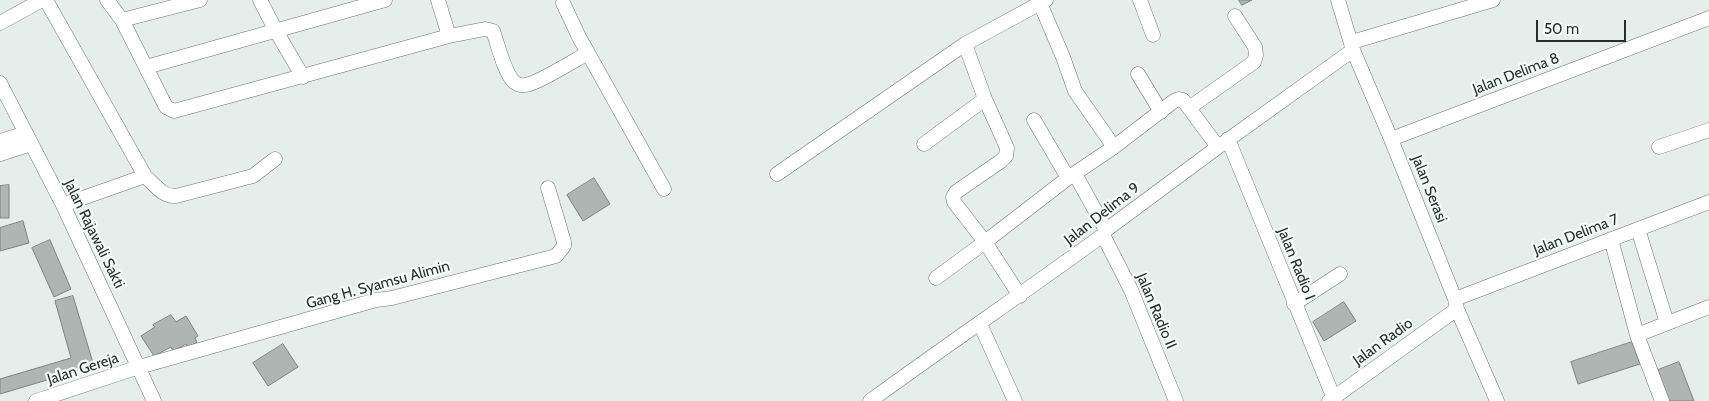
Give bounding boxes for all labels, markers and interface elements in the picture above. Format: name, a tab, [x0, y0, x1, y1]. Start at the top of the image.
scale bar	[1539, 10, 1629, 42]
text: 50 m	[1544, 20, 1579, 38]
street label: Jalan Delima 8	[1470, 49, 1562, 99]
street label: Jalan Serasi	[1407, 153, 1451, 225]
street label: Jalan Rajawali Sakti	[60, 177, 128, 291]
street label: Jalan Delima 9	[1061, 179, 1143, 249]
street label: Jalan Delima 7	[1531, 210, 1621, 260]
street label: Jalan Radio I	[1273, 225, 1319, 303]
street label: Gang H. Syamsu Alimin	[304, 257, 452, 313]
street label: Jalan Radio II	[1132, 271, 1180, 351]
street label: Jalan Radio	[1350, 314, 1416, 370]
street label: Jalan Gereja	[45, 349, 121, 389]

